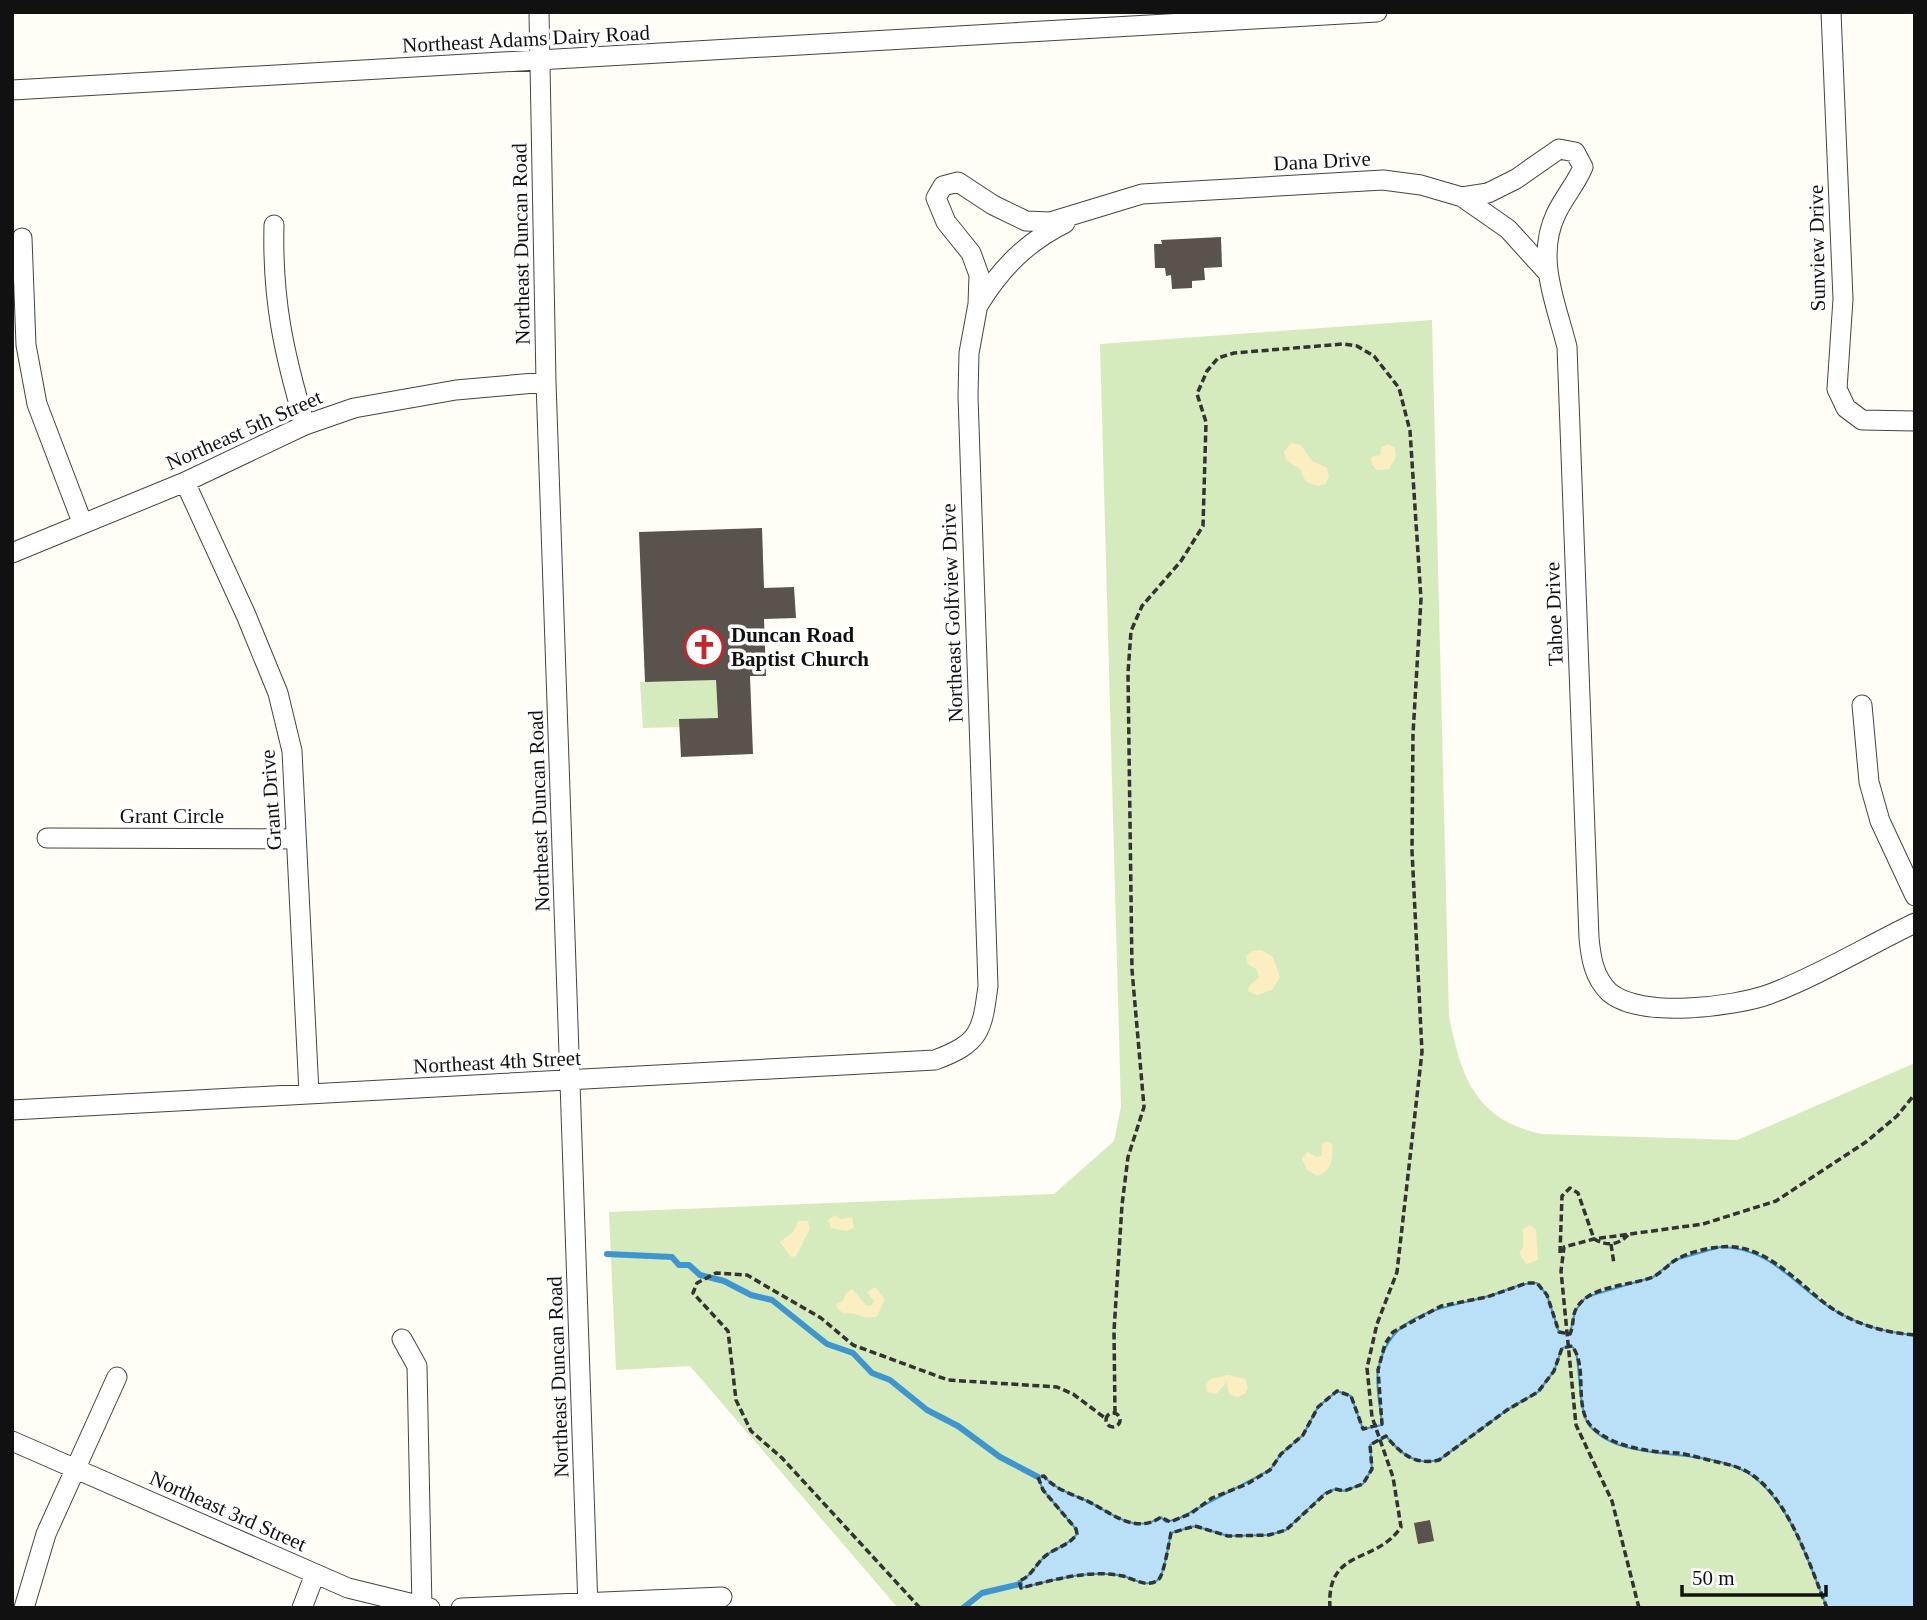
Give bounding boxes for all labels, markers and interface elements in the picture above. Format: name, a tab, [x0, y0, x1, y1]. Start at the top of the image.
street label: Northeast Adams Dairy Road	[402, 21, 651, 57]
street label: Northeast Duncan Road	[507, 142, 535, 345]
street label: Dana Drive	[1273, 146, 1371, 176]
street label: Sunview Drive	[1804, 185, 1830, 311]
street label: Northeast 5th Street	[162, 385, 326, 475]
street label: Northeast Golfview Drive	[936, 503, 968, 723]
street label: Tahoe Drive	[1540, 562, 1568, 666]
place label: Duncan Road Baptist Church	[731, 623, 869, 671]
church icon: Duncan Road Baptist Church	[683, 626, 725, 668]
street label: Northeast Duncan Road	[523, 709, 555, 912]
street label: Grant Drive	[256, 749, 286, 851]
street label: Grant Circle	[120, 804, 224, 828]
street label: Northeast 4th Street	[413, 1046, 582, 1078]
street label: Northeast Duncan Road	[542, 1275, 574, 1478]
street label: Northeast 3rd Street	[146, 1466, 310, 1556]
scale bar	[1682, 1554, 1826, 1598]
text: 50 m	[1692, 1566, 1735, 1590]

